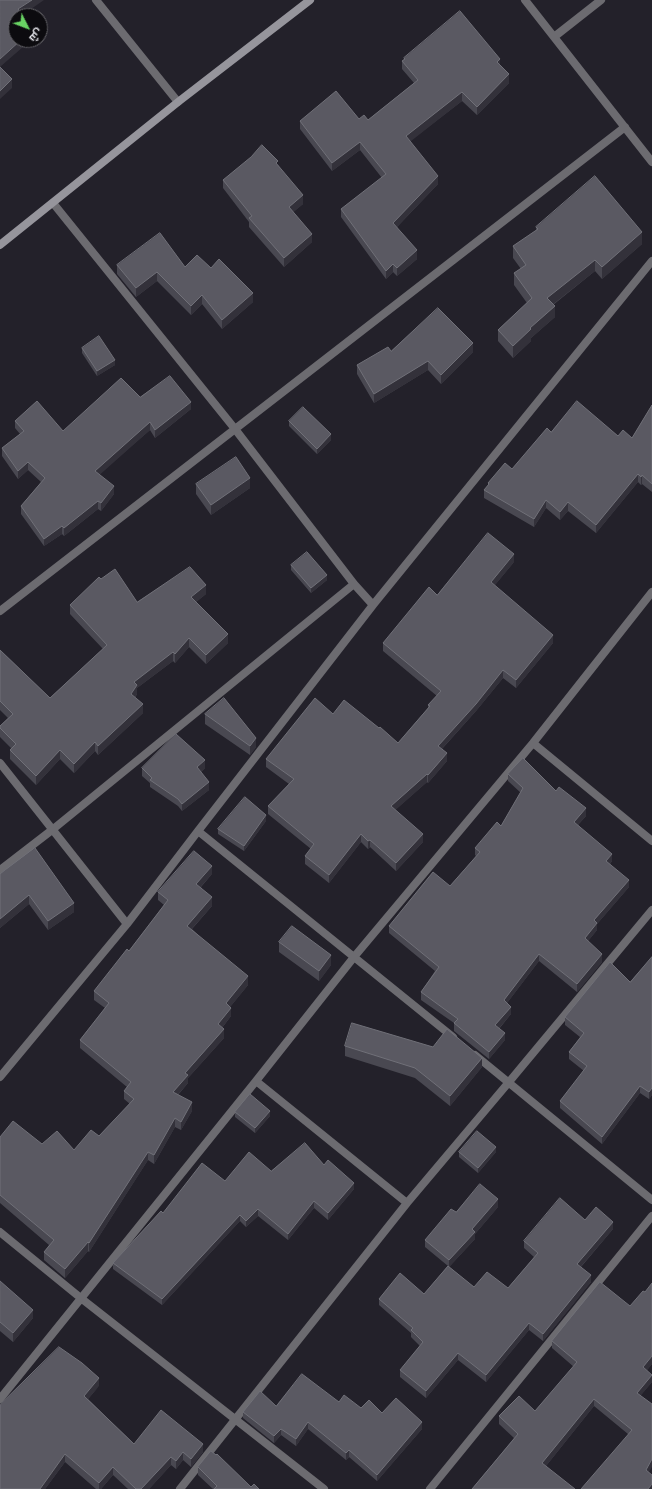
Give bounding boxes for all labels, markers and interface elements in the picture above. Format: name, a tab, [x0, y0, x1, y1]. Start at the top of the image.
north arrow	[8, 8, 48, 48]
text: ش	[27, 26, 46, 45]

